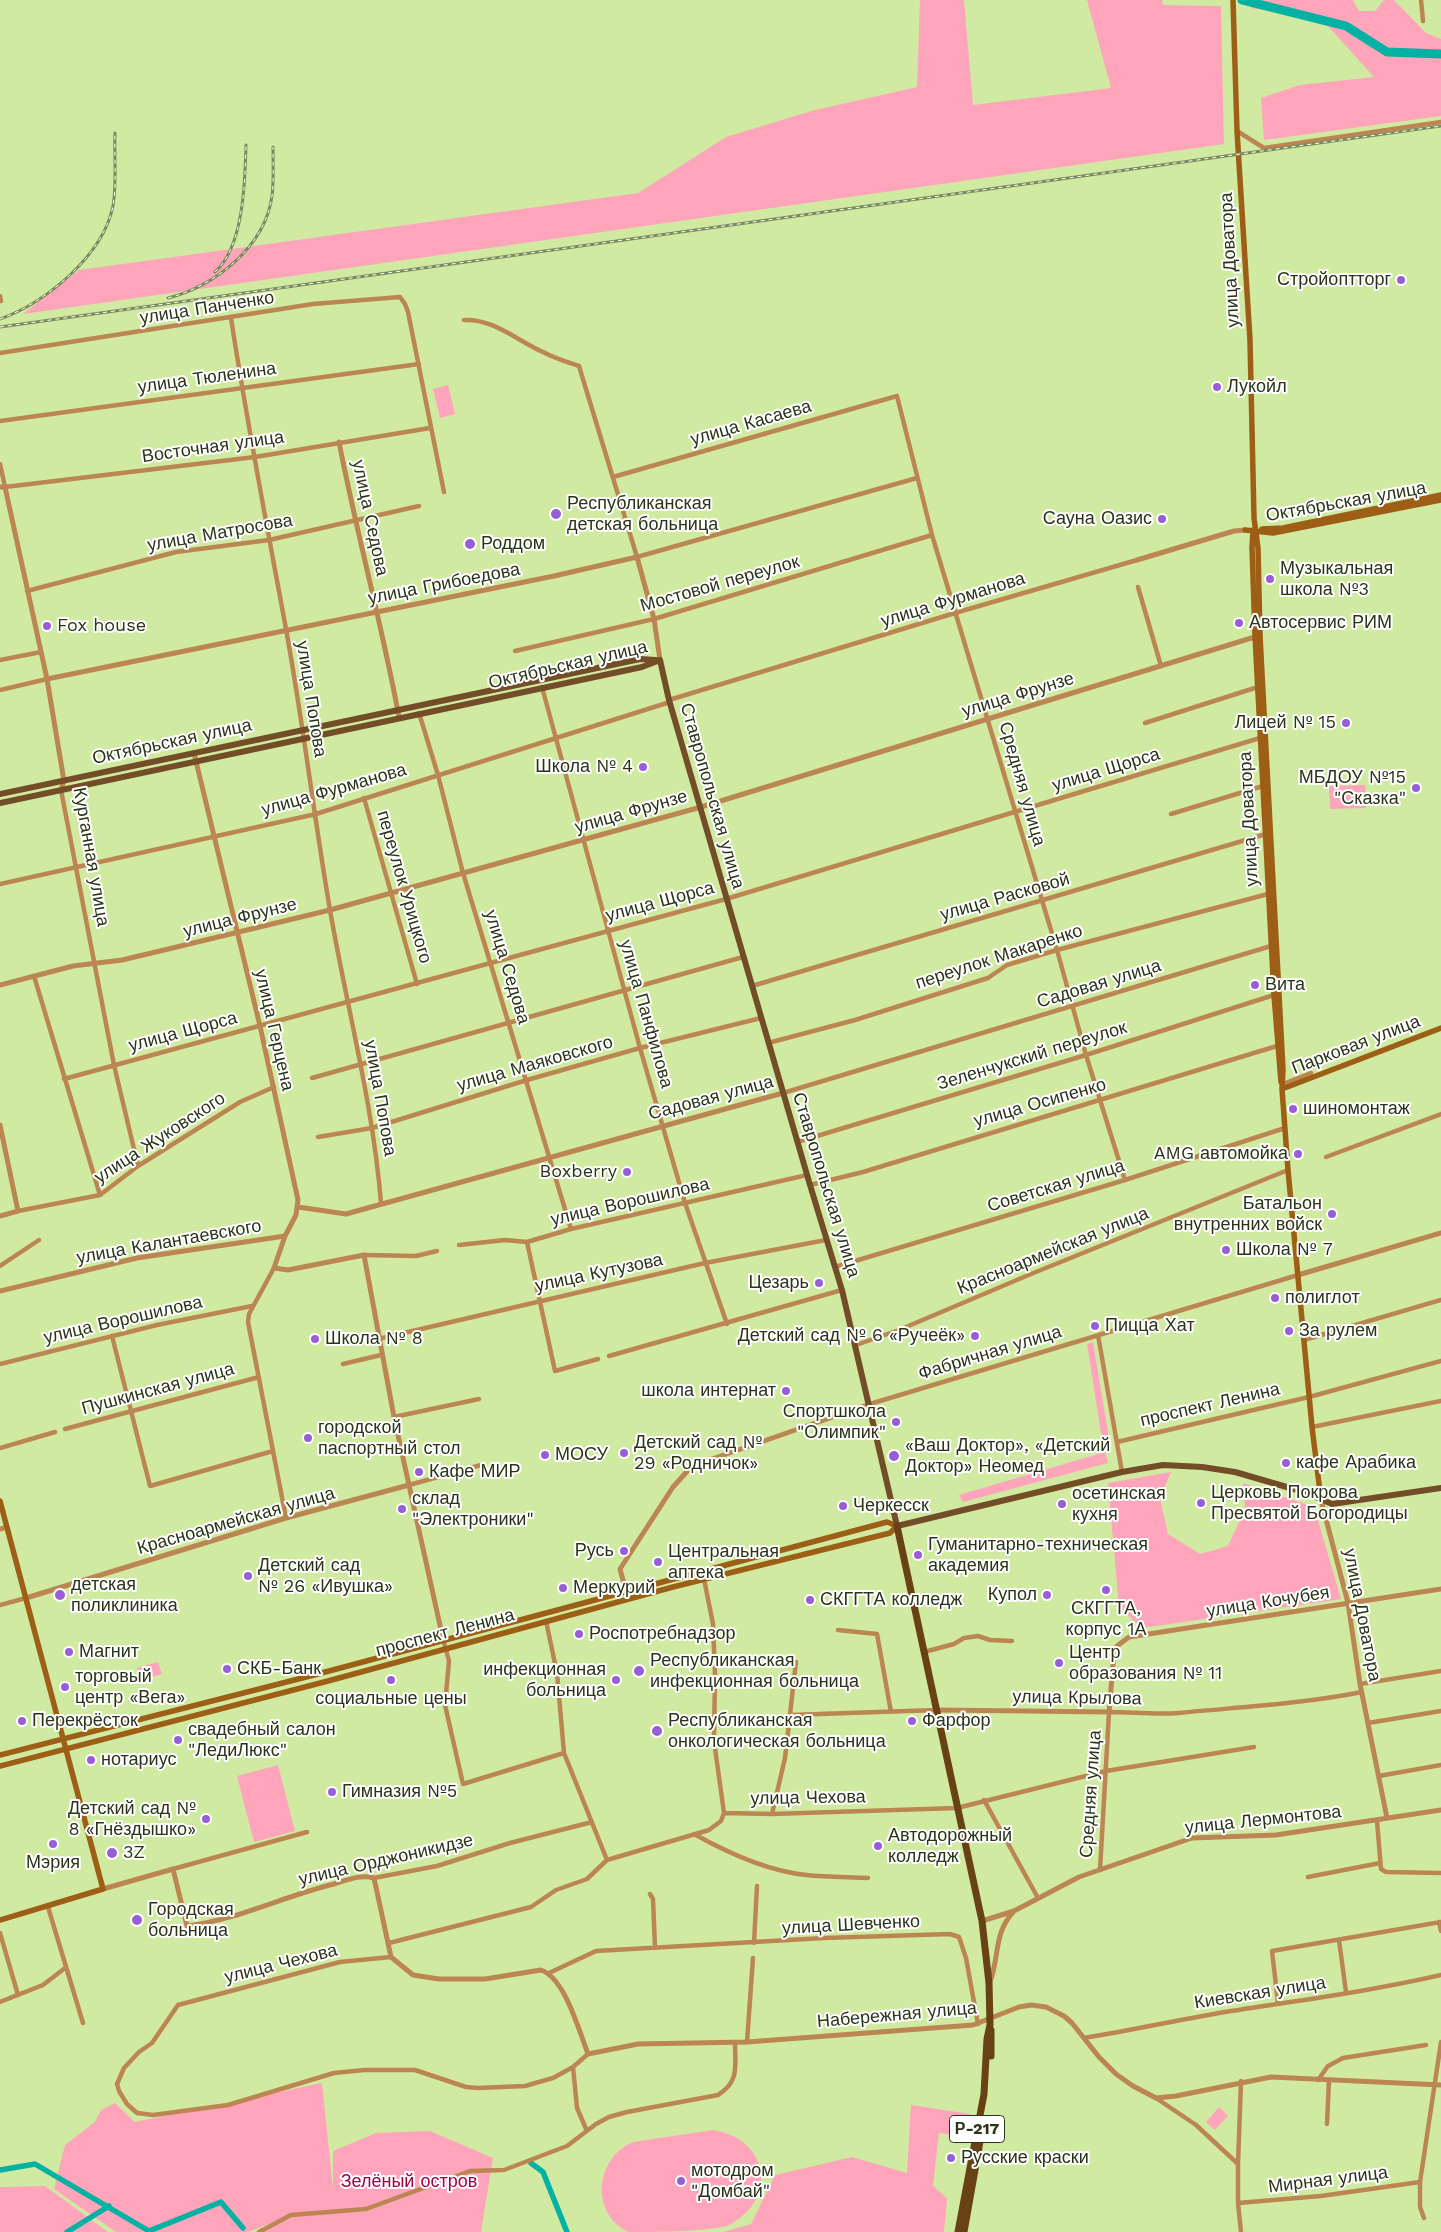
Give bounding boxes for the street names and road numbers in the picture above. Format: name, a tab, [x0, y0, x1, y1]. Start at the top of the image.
street label: улица Доватора	[1216, 192, 1244, 328]
street label: улица Панченко	[138, 287, 276, 329]
street label: улица Тюленина	[136, 358, 278, 398]
street label: улица Касаева	[688, 395, 814, 451]
street label: Восточная улица	[141, 426, 285, 468]
street label: улица Седова	[347, 458, 393, 578]
street label: Октябрьская улица	[1264, 477, 1428, 527]
street label: улица Матросова	[146, 510, 294, 556]
street label: Мостовой переулок	[638, 551, 802, 617]
street label: улица Грибоедова	[366, 559, 522, 609]
street label: улица Фурманова	[878, 568, 1028, 632]
street label: Октябрьская улица	[486, 636, 650, 694]
street label: улица Попова	[291, 639, 331, 759]
street label: улица Фрунзе	[959, 668, 1077, 722]
street label: Ставропольская улица	[675, 700, 749, 892]
street label: Октябрьская улица	[90, 715, 254, 769]
street label: Средняя улица	[994, 719, 1050, 849]
street label: улица Щорса	[1050, 743, 1162, 797]
street label: улица Доватора	[1235, 751, 1263, 887]
street label: улица Фурманова	[259, 759, 409, 821]
street label: Курганная улица	[68, 786, 114, 928]
street label: улица Фрунзе	[572, 786, 690, 838]
street label: переулок Урицкого	[372, 808, 436, 966]
street label: улица Расковой	[938, 868, 1072, 926]
street label: улица Щорса	[603, 877, 717, 927]
street label: улица Фрунзе	[181, 893, 299, 943]
street label: улица Седова	[479, 907, 535, 1027]
street label: переулок Макаренко	[913, 920, 1085, 994]
street label: улица Панфилова	[614, 937, 678, 1091]
street label: Садовая улица	[1034, 955, 1164, 1013]
street label: улица Герцена	[250, 967, 298, 1093]
street label: улица Щорса	[126, 1007, 240, 1057]
street label: Парковая улица	[1289, 1011, 1423, 1079]
street label: Зеленчукский переулок	[935, 1017, 1129, 1095]
street label: улица Маяковского	[455, 1031, 615, 1097]
street label: улица Попова	[359, 1038, 401, 1158]
street label: Садовая улица	[646, 1071, 776, 1125]
street label: улица Осипенко	[971, 1074, 1109, 1132]
street label: улица Жуковского	[90, 1088, 230, 1188]
street label: Ставропольская улица	[788, 1090, 864, 1280]
street label: Советская улица	[985, 1155, 1127, 1217]
street label: улица Ворошилова	[549, 1173, 711, 1231]
street label: Красноармейская улица	[954, 1203, 1152, 1299]
street label: улица Калантаевского	[75, 1215, 263, 1269]
street label: улица Кутузова	[533, 1249, 665, 1297]
street label: улица Ворошилова	[42, 1291, 204, 1349]
street label: Фабричная улица	[916, 1321, 1064, 1385]
street label: Пушкинская улица	[79, 1358, 237, 1420]
street label: проспект Ленина	[1138, 1378, 1282, 1432]
street label: Красноармейская улица	[135, 1482, 337, 1560]
street label: улица Доватора	[1339, 1547, 1385, 1683]
street label: улица Кочубея	[1205, 1582, 1331, 1622]
street label: проспект Ленина	[373, 1604, 517, 1662]
street label: улица Крылова	[1012, 1686, 1142, 1710]
street label: Средняя улица	[1076, 1729, 1106, 1859]
street label: улица Чехова	[750, 1786, 866, 1810]
street label: улица Лермонтова	[1184, 1801, 1342, 1839]
street label: улица Орджоникидзе	[297, 1829, 475, 1891]
street label: улица Шевченко	[781, 1911, 921, 1939]
street label: улица Чехова	[222, 1940, 340, 1988]
street label: Киевская улица	[1193, 1972, 1327, 2014]
street label: Набережная улица	[816, 1997, 978, 2033]
road number: Р-217	[950, 2116, 1004, 2142]
street label: Мирная улица	[1267, 2162, 1389, 2198]

